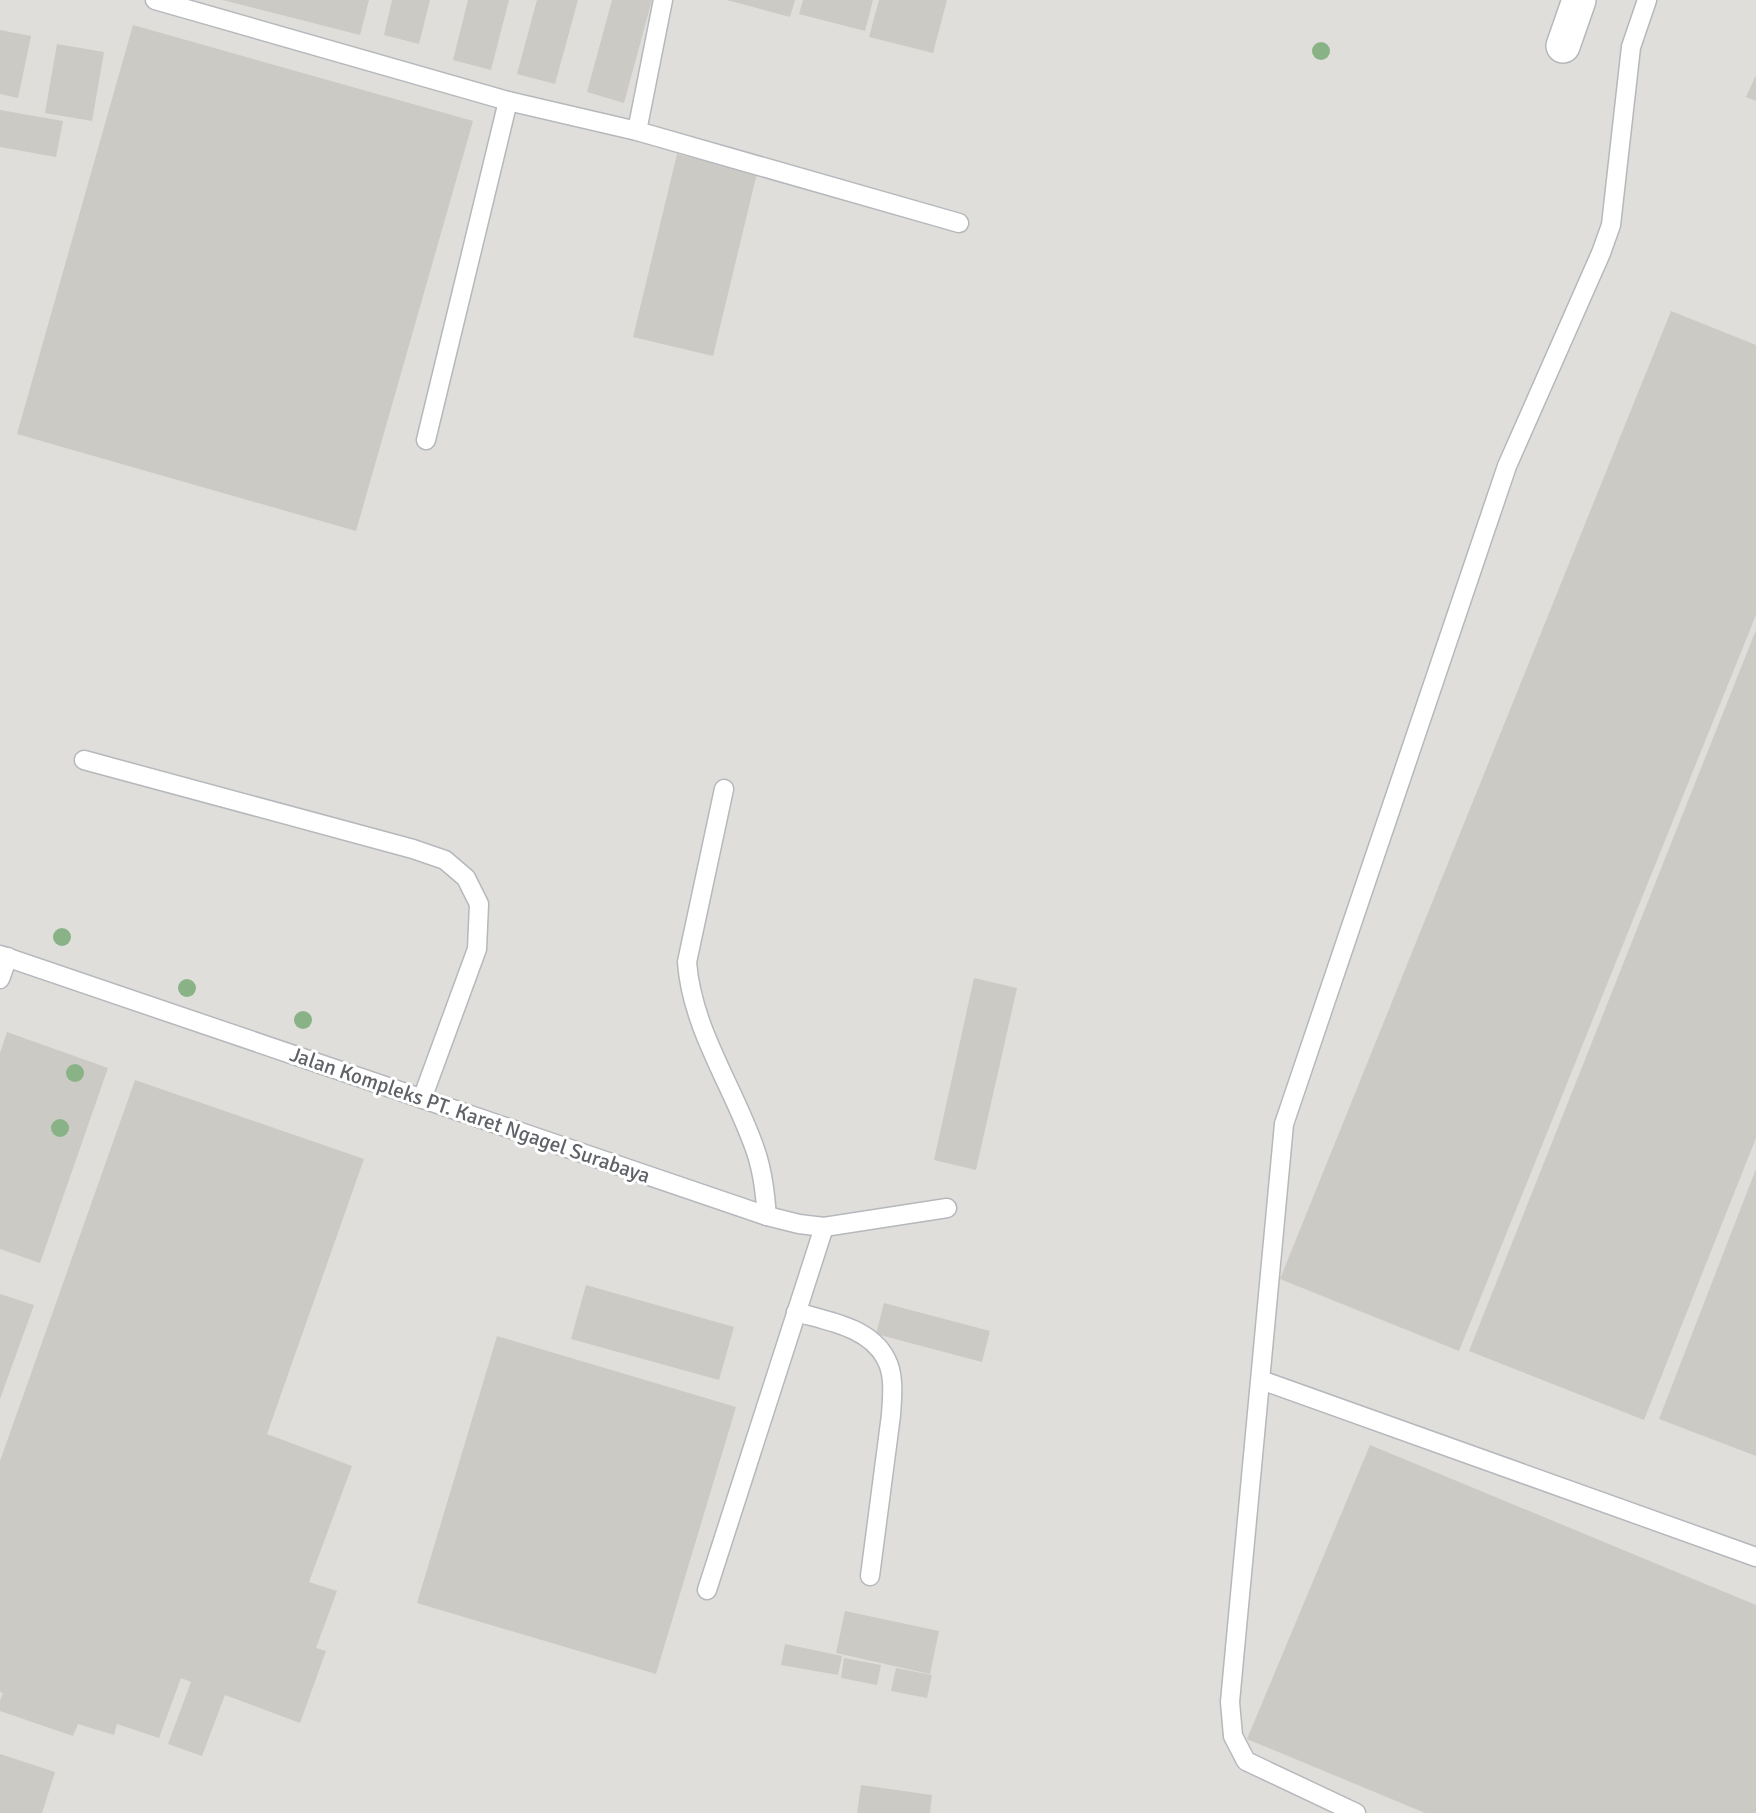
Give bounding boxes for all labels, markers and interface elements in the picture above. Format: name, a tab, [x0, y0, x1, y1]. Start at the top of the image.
street label: Jalan Kompleks PT. Karet Ngagel Surabaya	[287, 1041, 653, 1189]

